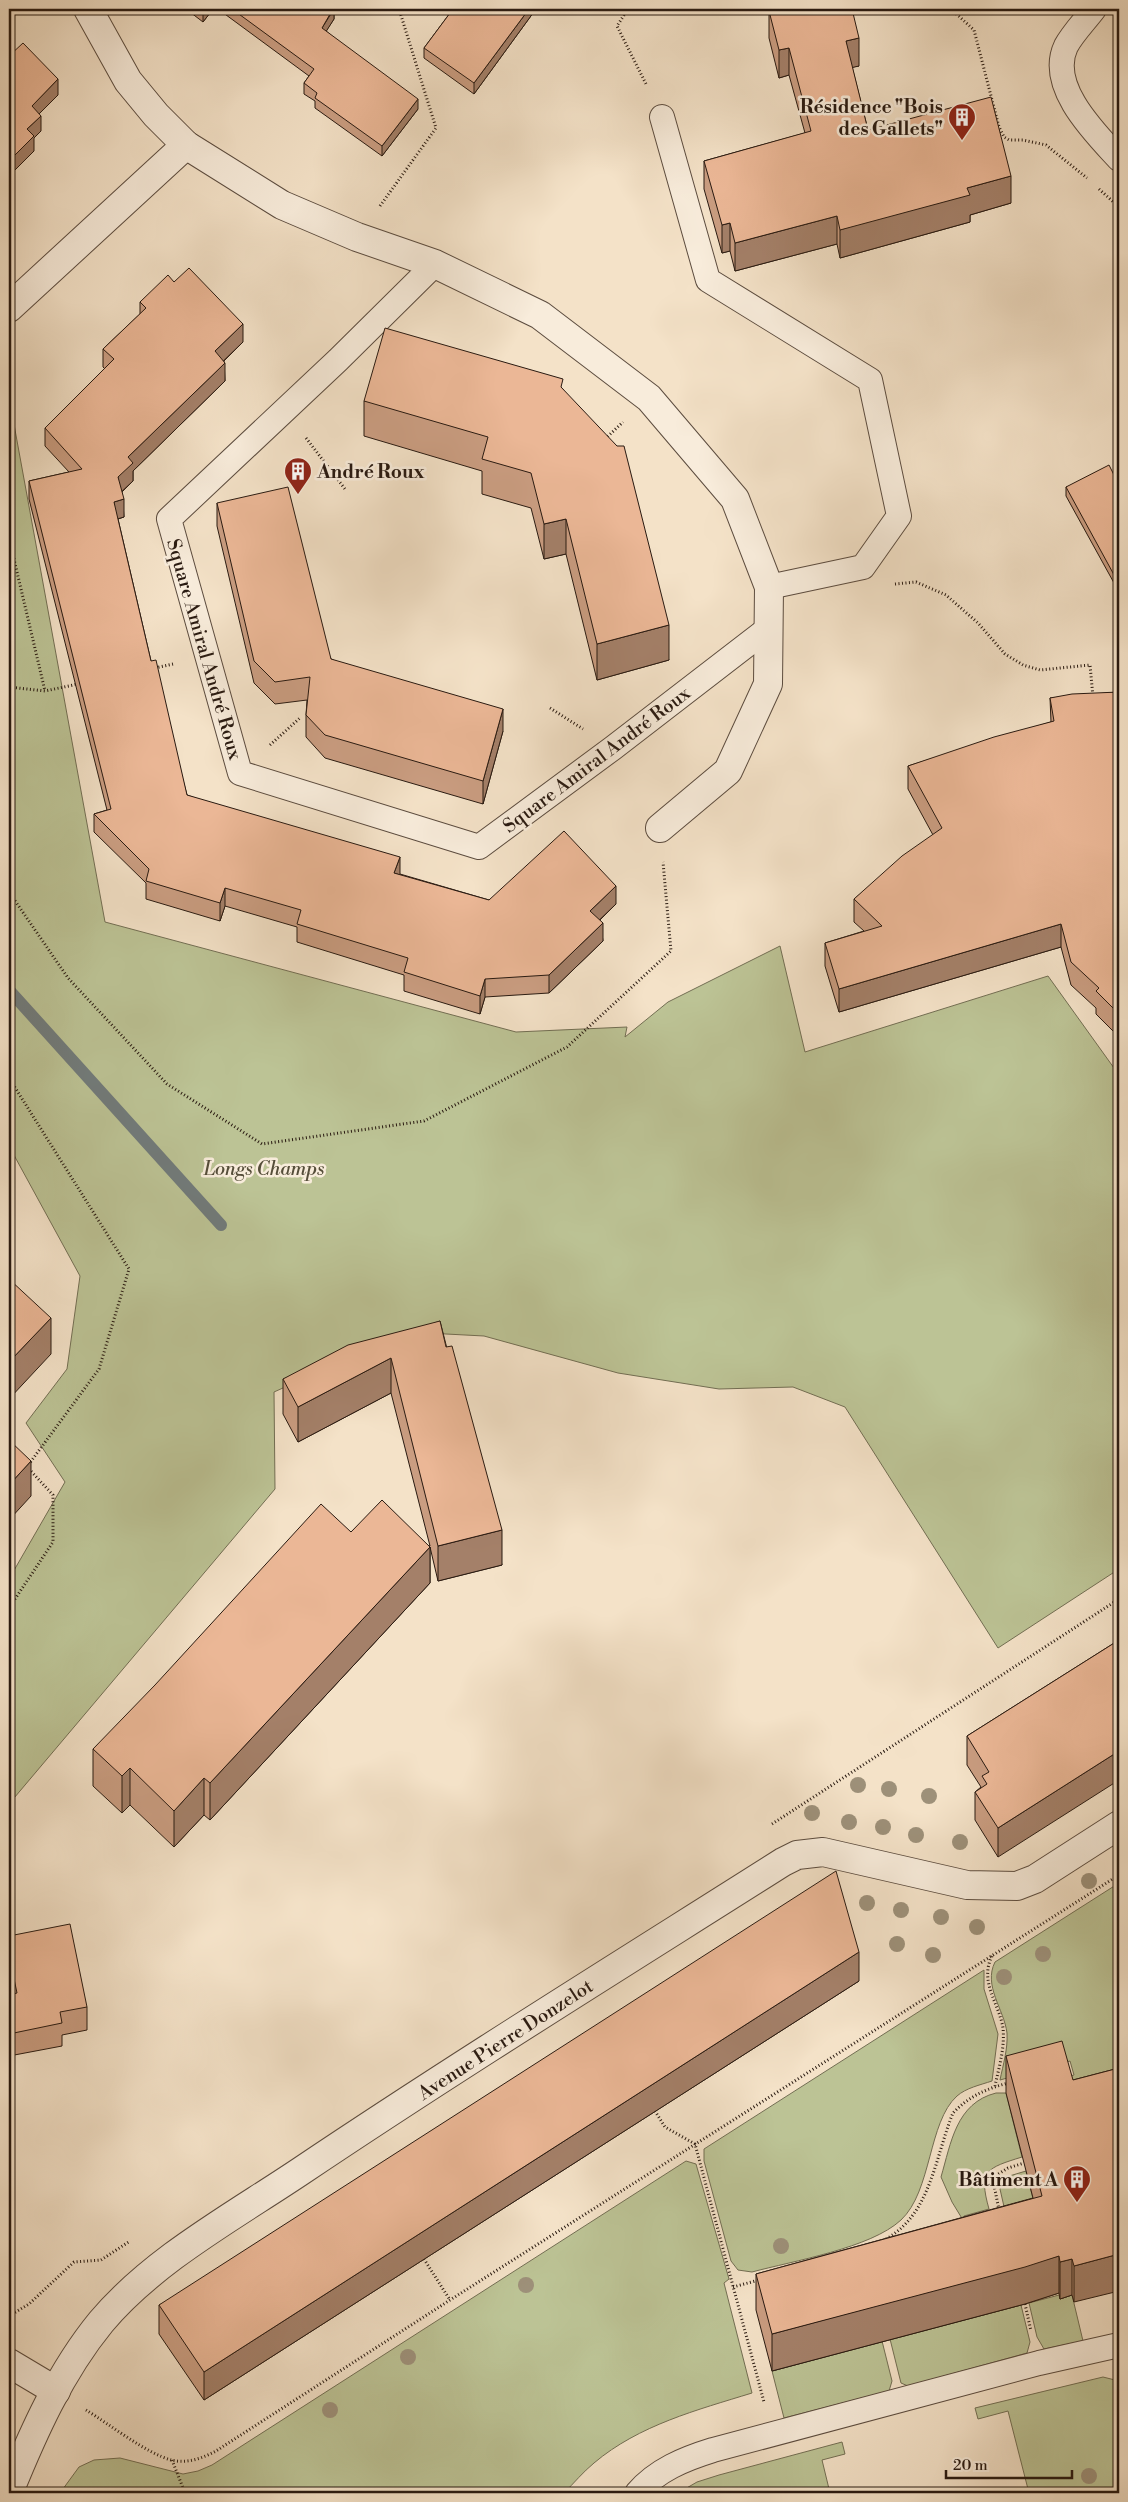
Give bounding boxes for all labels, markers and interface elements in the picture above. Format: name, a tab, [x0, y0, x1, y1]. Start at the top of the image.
place label: Résidence "Bois des Gallets"	[800, 95, 943, 141]
building icon: Résidence "Bois des Gallets"	[947, 102, 977, 141]
building icon: André Roux	[283, 456, 313, 495]
place label: André Roux	[316, 460, 425, 484]
street label: Square Amiral André Roux	[161, 536, 247, 763]
street label: Square Amiral André Roux	[498, 681, 695, 838]
park label: Longs Champs	[203, 1157, 324, 1181]
street label: Avenue Pierre Donzelot	[413, 1974, 598, 2106]
building icon: Bâtiment A	[1062, 2164, 1092, 2203]
place label: Bâtiment A	[958, 2168, 1058, 2192]
scale bar	[946, 2447, 1072, 2479]
text: 20 m	[953, 2456, 988, 2475]

